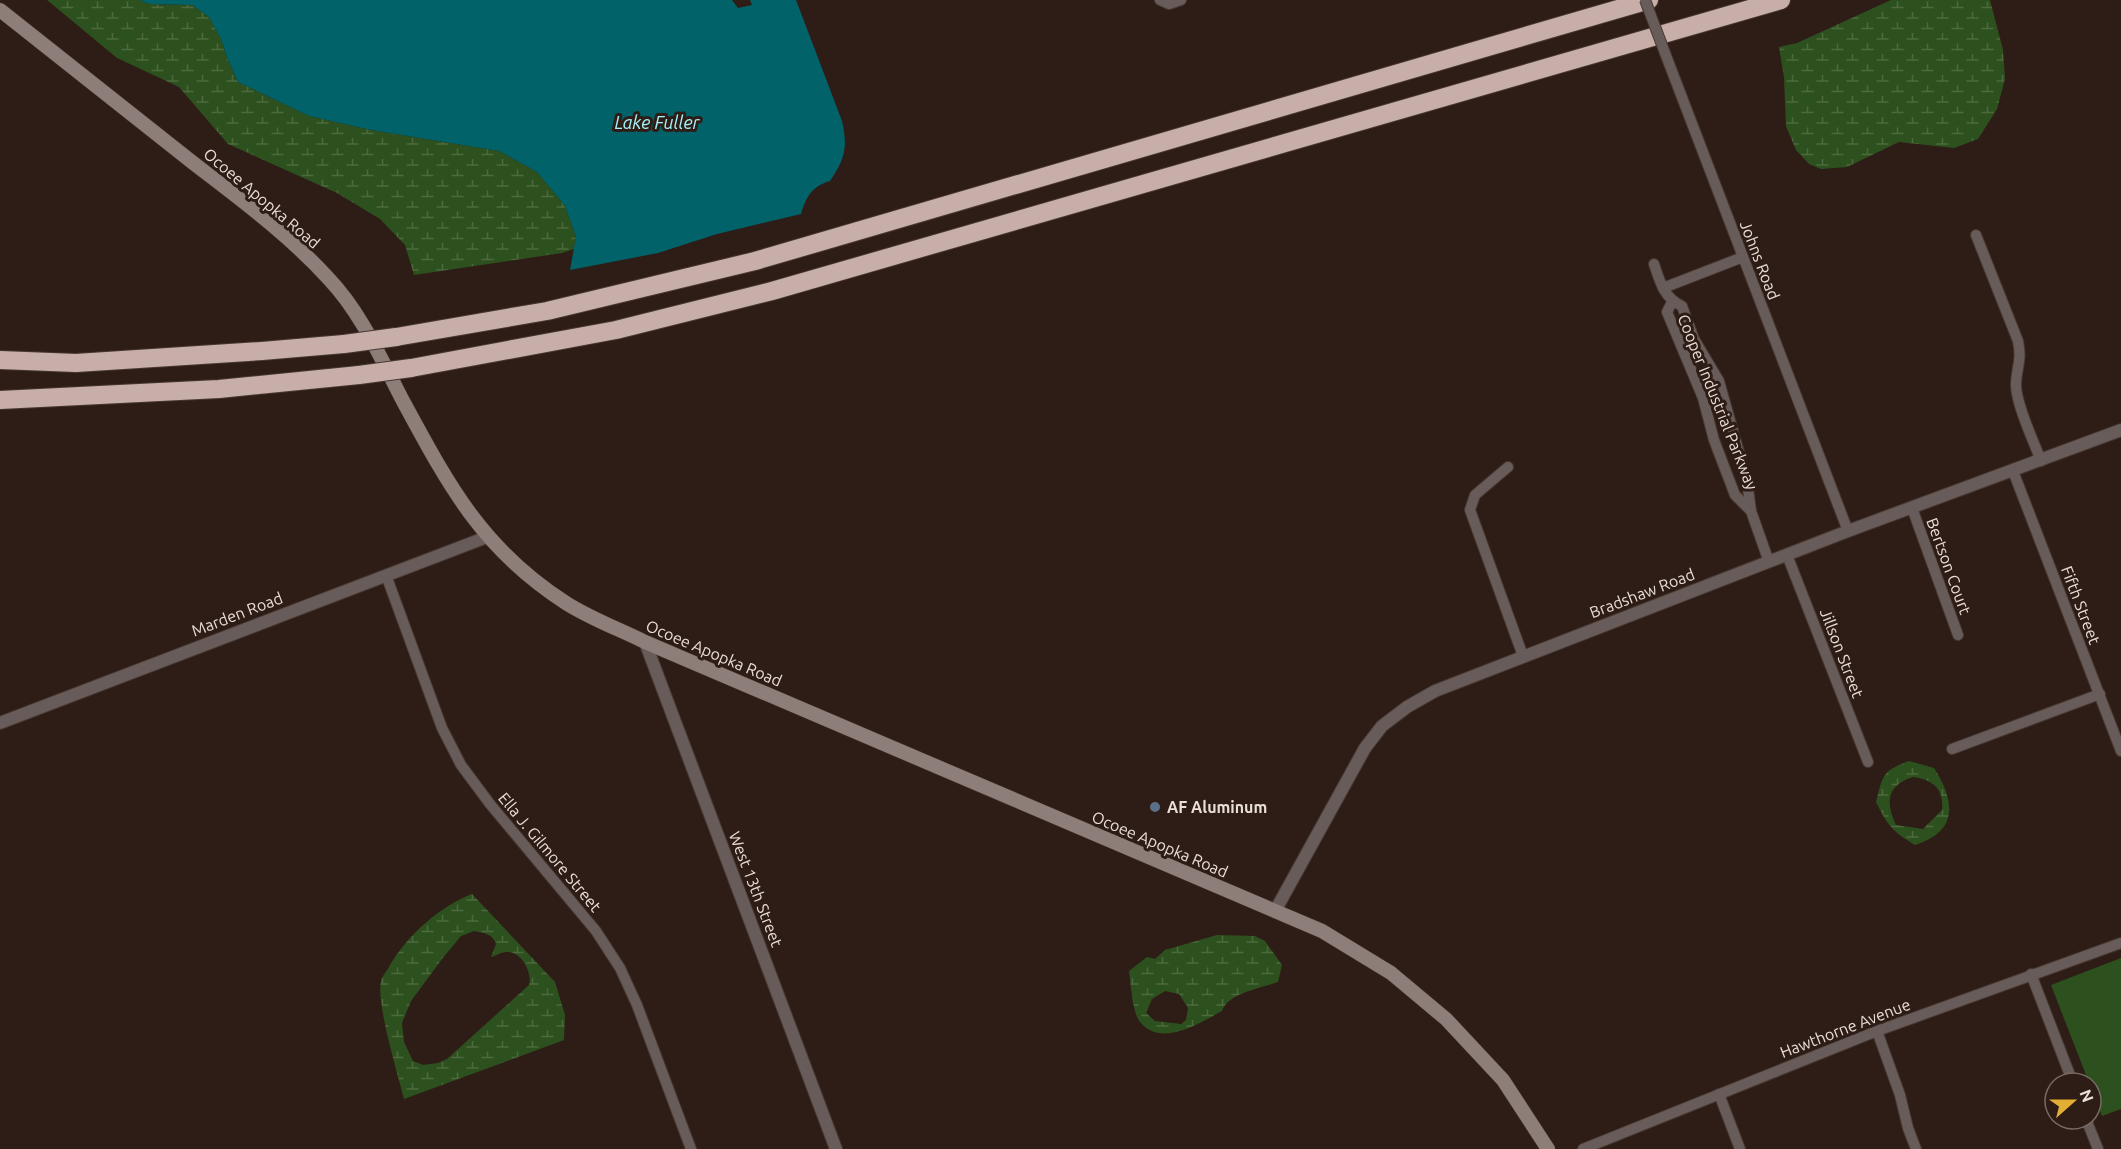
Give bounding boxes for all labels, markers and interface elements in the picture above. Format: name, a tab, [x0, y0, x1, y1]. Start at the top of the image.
water label: Lake Fuller	[615, 112, 701, 132]
street label: Ocoee Apopka Road	[200, 144, 324, 252]
street label: Johns Road	[1737, 218, 1783, 302]
street label: Cooper Industrial Parkway	[1675, 312, 1762, 493]
street label: Bertson Court	[1923, 515, 1975, 617]
street label: Fifth Street	[2058, 563, 2104, 647]
street label: Bradshaw Road	[1587, 565, 1697, 621]
street label: Marden Road	[189, 588, 285, 640]
street label: Jillson Street	[1817, 606, 1867, 701]
street label: Ocoee Apopka Road	[643, 616, 785, 690]
street label: Ella J. Gilmore Street	[495, 789, 606, 916]
place label: AF Aluminum	[1167, 798, 1267, 816]
marker: AF Aluminum	[1148, 800, 1162, 814]
street label: Ocoee Apopka Road	[1089, 807, 1231, 881]
street label: West 13th Street	[726, 829, 787, 950]
street label: Hawthorne Avenue	[1777, 995, 1913, 1061]
north arrow	[2043, 1071, 2103, 1131]
text: N	[2076, 1087, 2098, 1104]

